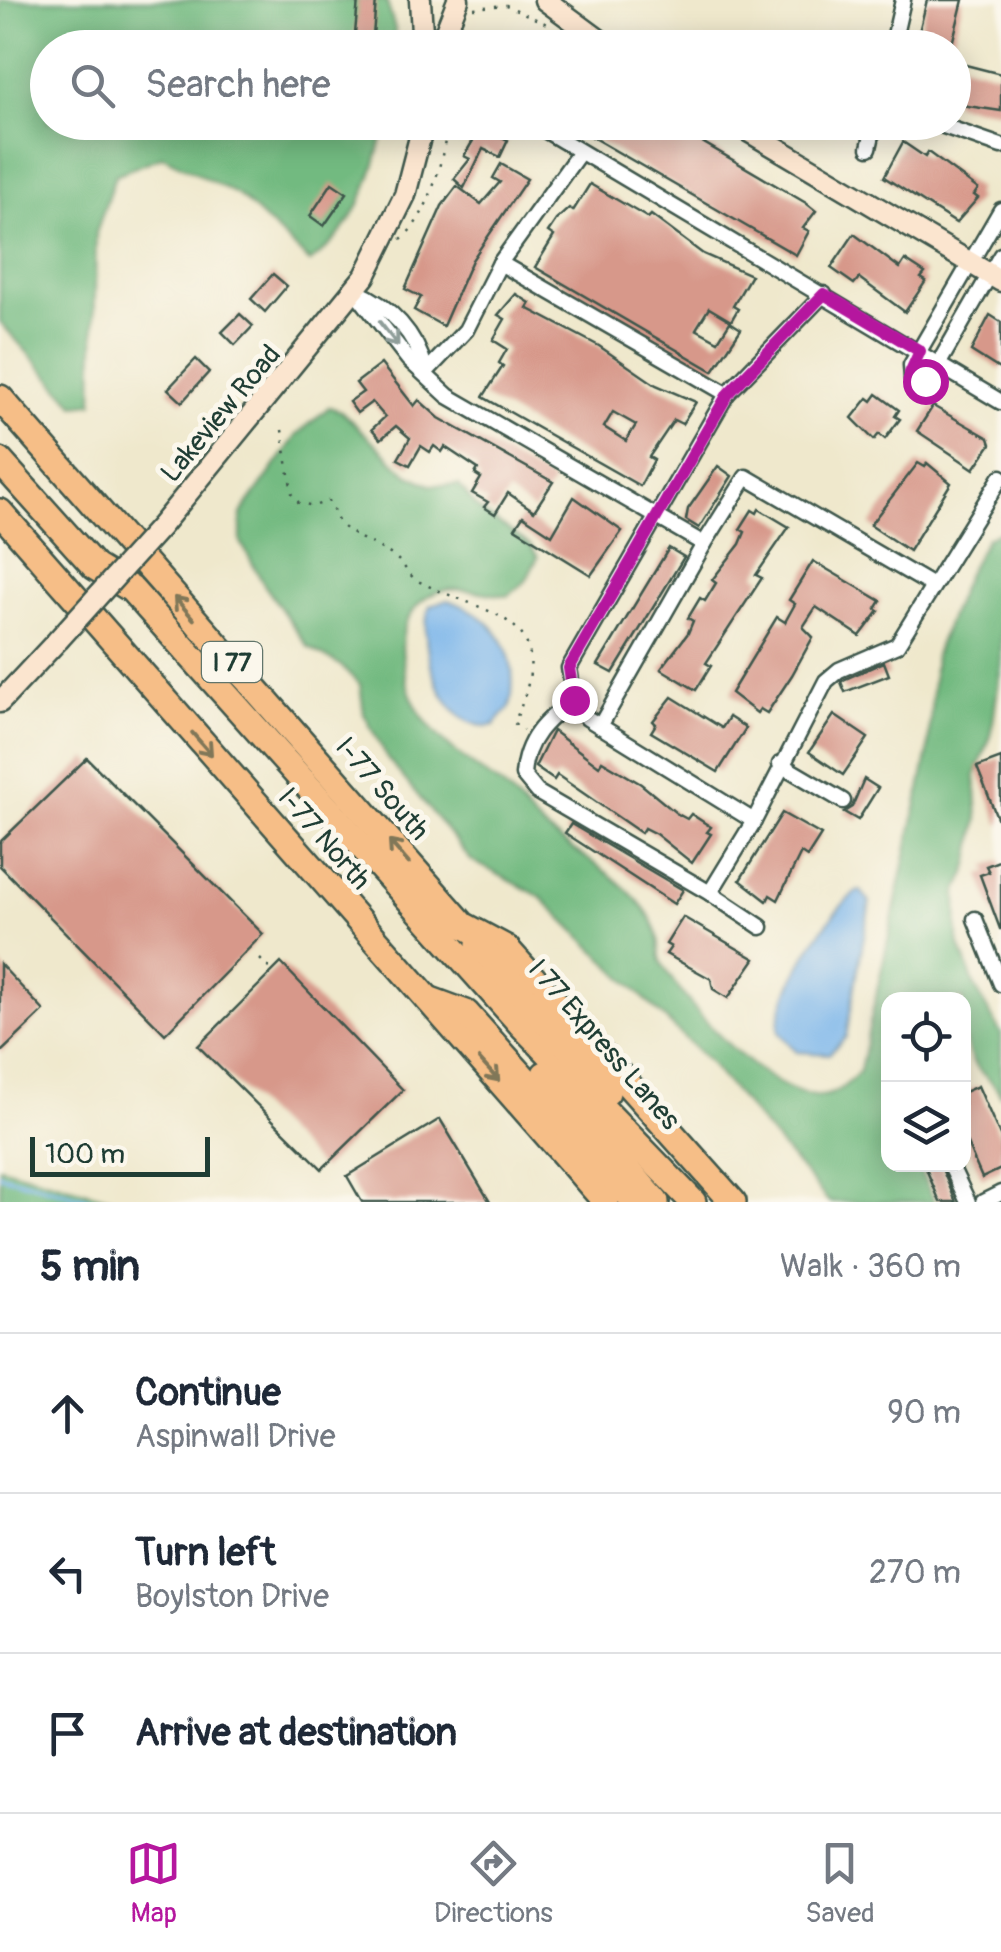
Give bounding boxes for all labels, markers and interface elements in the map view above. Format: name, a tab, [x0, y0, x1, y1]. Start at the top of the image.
search box	[30, 30, 971, 140]
icon: search	[65, 58, 120, 113]
text: Search here	[145, 61, 331, 109]
one-way arrow	[377, 320, 399, 346]
street label: Lakeview Road	[154, 338, 289, 490]
route start	[903, 359, 949, 405]
one-way arrow	[174, 595, 196, 621]
road number: I 77	[202, 642, 262, 682]
route end	[552, 678, 598, 724]
street label: I-77 South	[328, 730, 436, 848]
one-way arrow	[191, 731, 214, 756]
street label: I-77 North	[270, 781, 378, 897]
one-way arrow	[387, 840, 410, 865]
street label: I 77 Express Lanes	[520, 953, 688, 1138]
map controls	[881, 992, 971, 1172]
button: locate	[881, 992, 971, 1082]
one-way arrow	[477, 1057, 500, 1082]
button: layers	[881, 1082, 971, 1172]
scale bar	[30, 1132, 210, 1176]
text: 100 m	[45, 1137, 125, 1172]
text: 5 min	[40, 1241, 140, 1293]
text: Walk · 360 m	[780, 1247, 961, 1287]
text: Continue	[135, 1369, 281, 1417]
icon: ahead	[40, 1386, 95, 1441]
text: 90 m	[887, 1393, 961, 1433]
text: Aspinwall Drive	[135, 1417, 336, 1457]
text: Turn left	[135, 1529, 276, 1577]
icon: left	[40, 1546, 95, 1601]
text: 270 m	[869, 1553, 961, 1593]
text: Boylston Drive	[135, 1577, 329, 1617]
icon: arrive	[40, 1706, 95, 1761]
text: Arrive at destination	[135, 1709, 457, 1757]
tab: Map	[126, 1836, 181, 1931]
tab: Directions	[434, 1836, 553, 1931]
tab: Saved	[805, 1836, 875, 1931]

